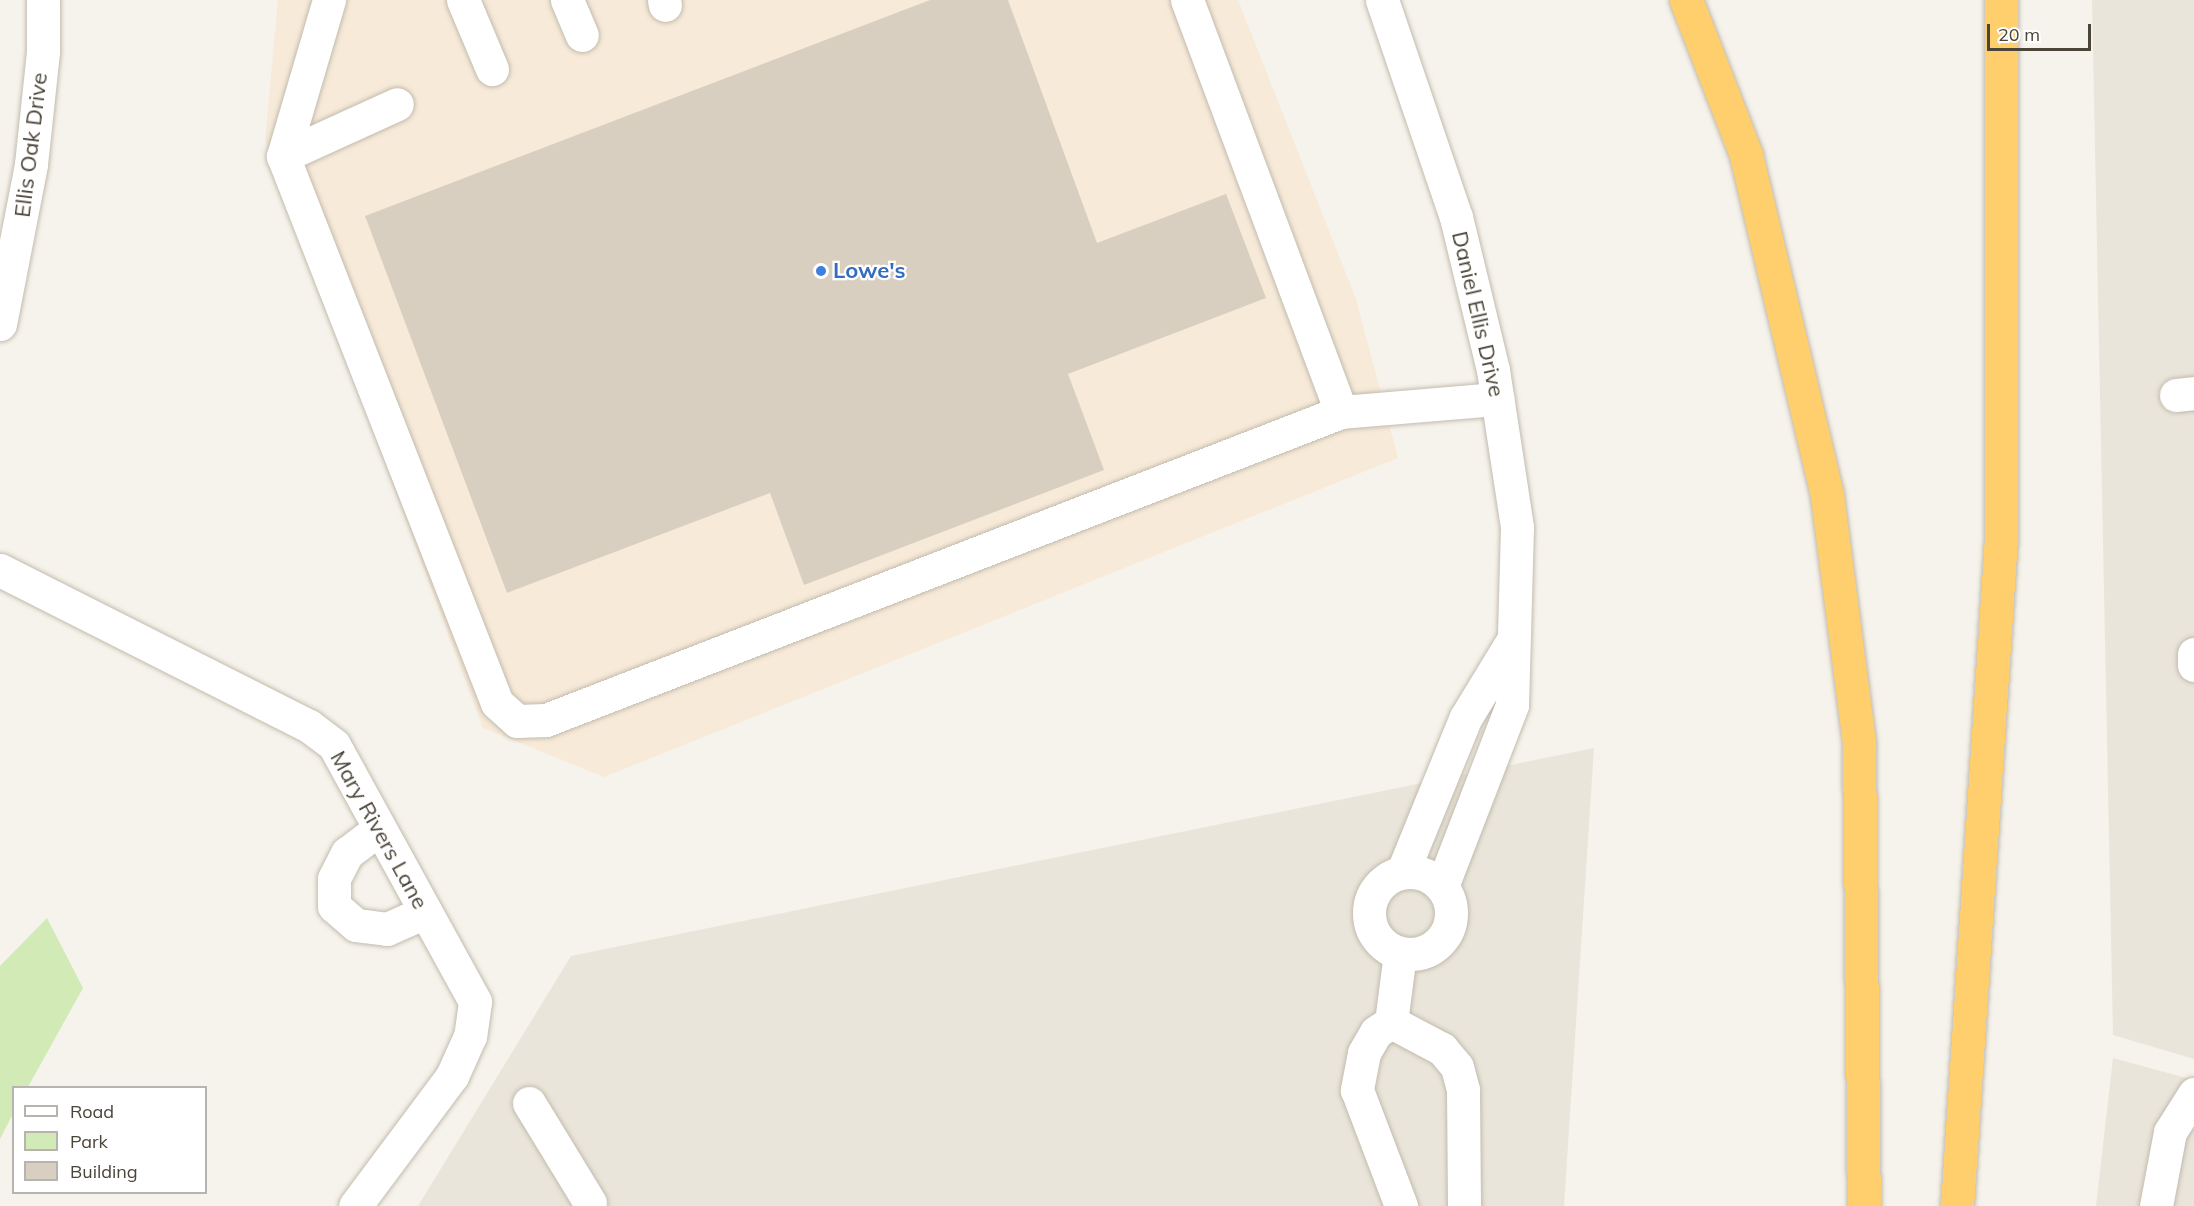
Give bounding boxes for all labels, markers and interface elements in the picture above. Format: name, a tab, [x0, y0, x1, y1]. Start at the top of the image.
scale bar	[1990, 12, 2094, 50]
text: 20 m	[1998, 23, 2040, 46]
street label: Ellis Oak Drive	[9, 71, 53, 219]
street label: Daniel Ellis Drive	[1446, 229, 1510, 399]
place label: Lowe's	[833, 258, 906, 284]
marker: Lowe's	[814, 264, 828, 278]
street label: Mary Rivers Lane	[325, 746, 433, 914]
legend	[12, 1086, 207, 1194]
text: Road	[70, 1100, 114, 1123]
text: Park	[70, 1130, 108, 1153]
text: Building	[70, 1160, 138, 1183]

